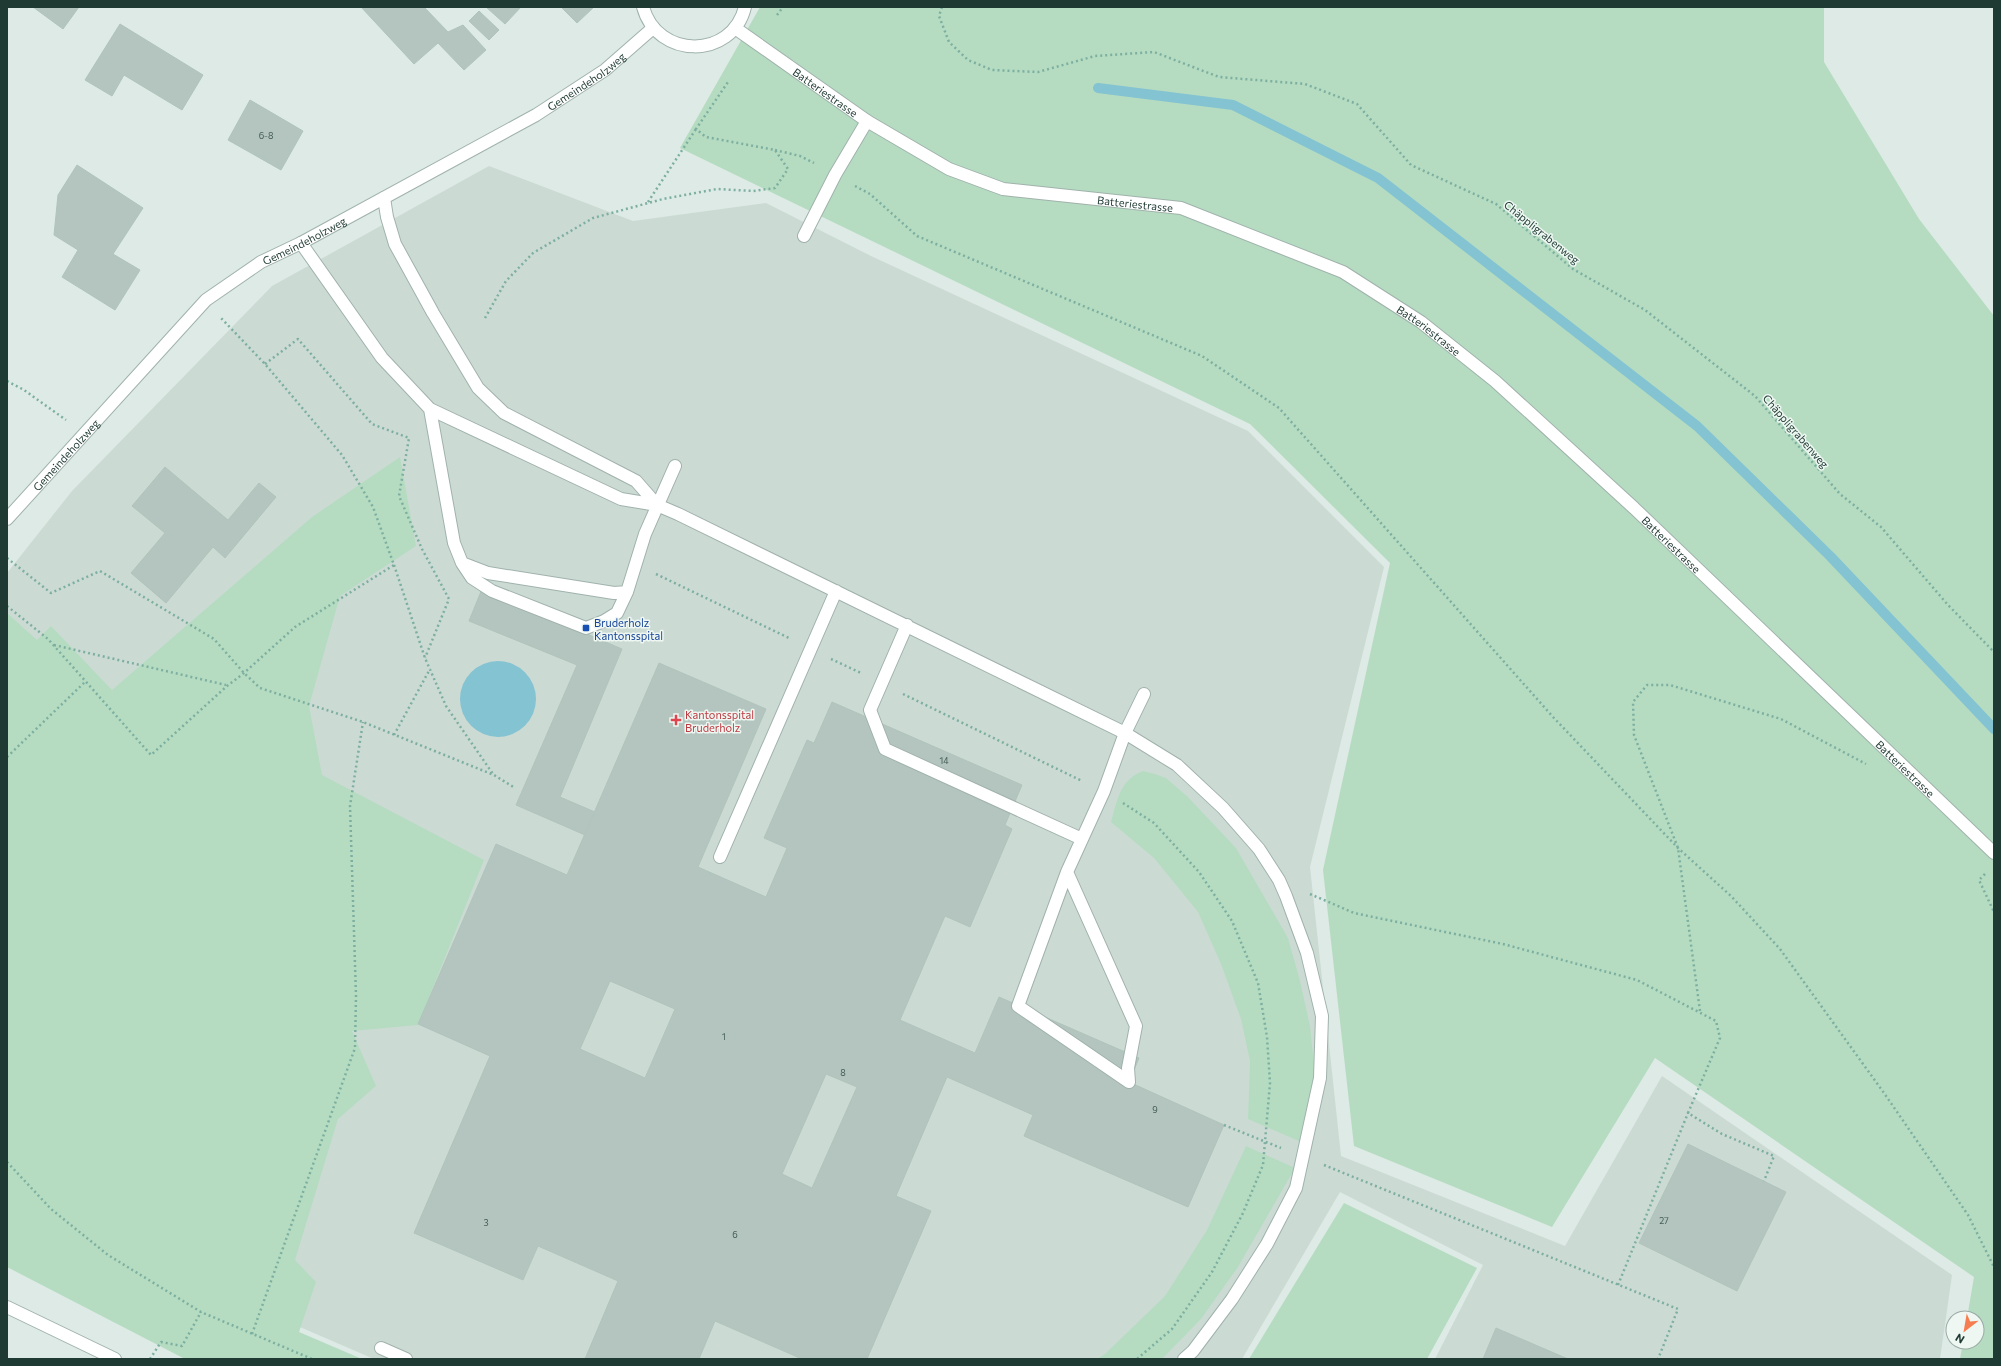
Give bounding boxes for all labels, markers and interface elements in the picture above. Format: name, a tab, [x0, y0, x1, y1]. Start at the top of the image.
street label: Gemeindeholzweg	[544, 49, 627, 113]
street label: Batteriestrasse	[791, 65, 861, 119]
house number: 6-8	[259, 130, 273, 141]
street label: Batteriestrasse	[1097, 193, 1174, 214]
street label: Chäppligrabenweg	[1502, 198, 1582, 266]
street label: Gemeindeholzweg	[260, 213, 348, 267]
street label: Batteriestrasse	[1395, 302, 1464, 358]
street label: Chäppligrabenweg	[1761, 392, 1831, 470]
street label: Gemeindeholzweg	[30, 416, 101, 493]
street label: Batteriestrasse	[1640, 513, 1704, 575]
place label: Bruderholz Kantonsspital	[594, 616, 663, 642]
marker: Bruderholz Kantonsspital	[581, 623, 591, 633]
place label: Kantonsspital Bruderholz	[685, 708, 754, 734]
marker: Kantonsspital Bruderholz	[670, 714, 682, 726]
street label: Batteriestrasse	[1874, 737, 1938, 799]
house number: 14	[939, 755, 949, 766]
house number: 1	[722, 1031, 726, 1042]
house number: 8	[840, 1067, 846, 1078]
house number: 9	[1152, 1104, 1158, 1115]
house number: 27	[1659, 1215, 1669, 1226]
house number: 3	[483, 1217, 489, 1228]
house number: 6	[732, 1229, 738, 1240]
north arrow	[1945, 1310, 1985, 1350]
text: N	[1953, 1331, 1966, 1347]

